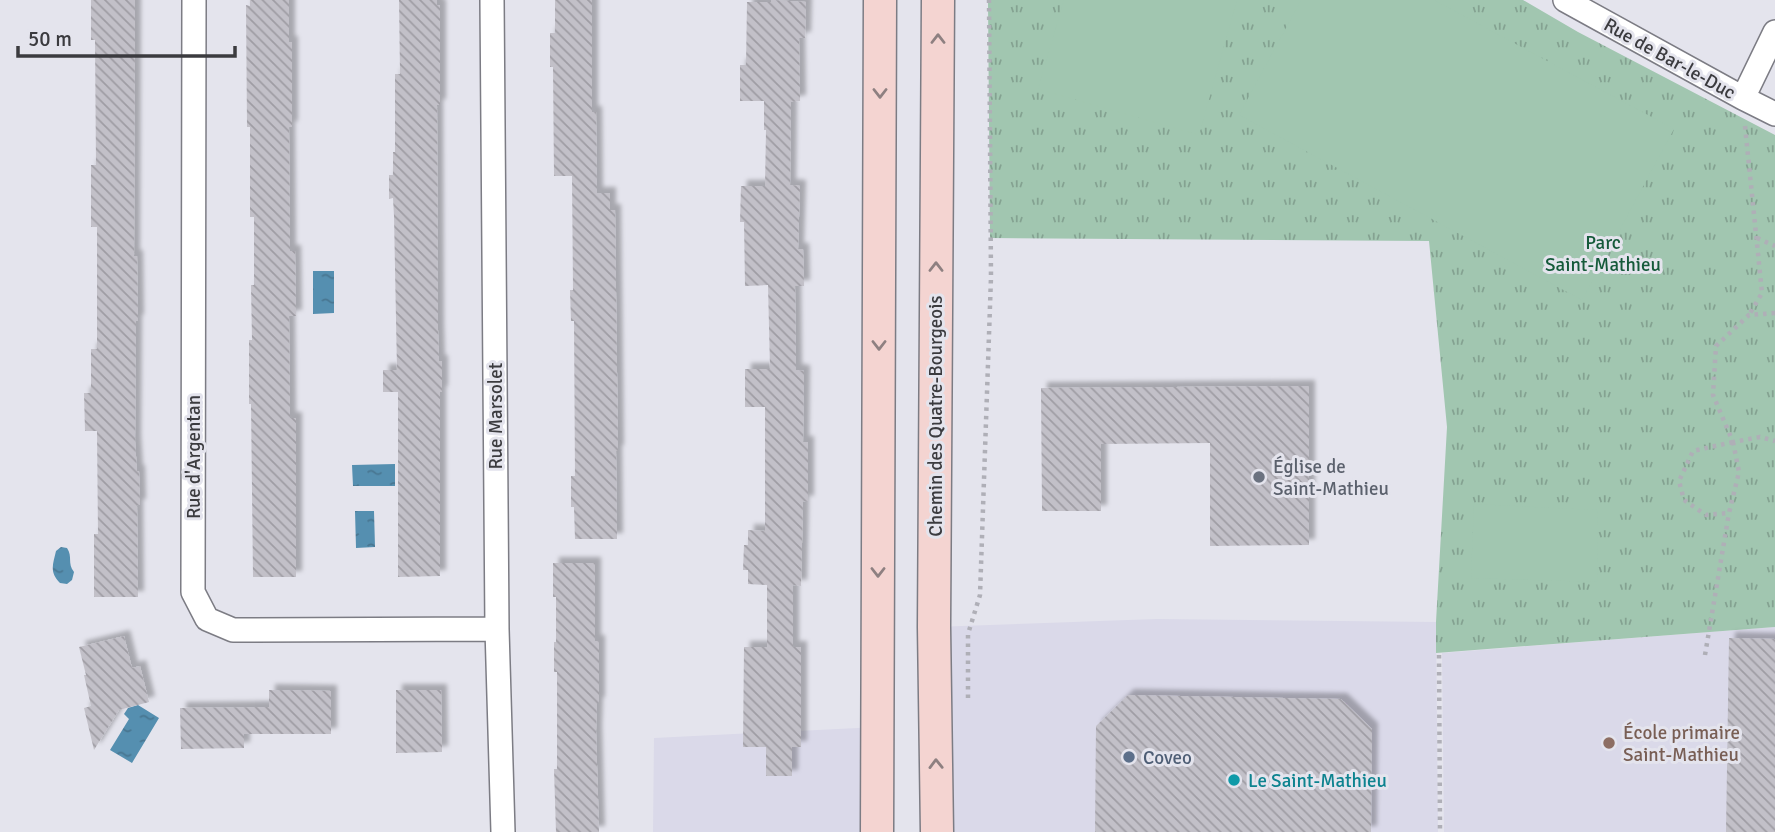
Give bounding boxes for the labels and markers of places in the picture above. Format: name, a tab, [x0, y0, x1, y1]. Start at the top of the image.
place label: Église de Saint-Mathieu	[1273, 455, 1389, 501]
marker: Église de Saint-Mathieu	[1251, 469, 1267, 485]
place label: École primaire Saint-Mathieu	[1623, 721, 1740, 767]
marker: École primaire Saint-Mathieu	[1601, 735, 1617, 751]
place label: Coveo	[1143, 746, 1192, 770]
marker: Coveo	[1121, 749, 1137, 765]
place label: Le Saint-Mathieu	[1248, 769, 1387, 793]
marker: Le Saint-Mathieu	[1226, 772, 1242, 788]

